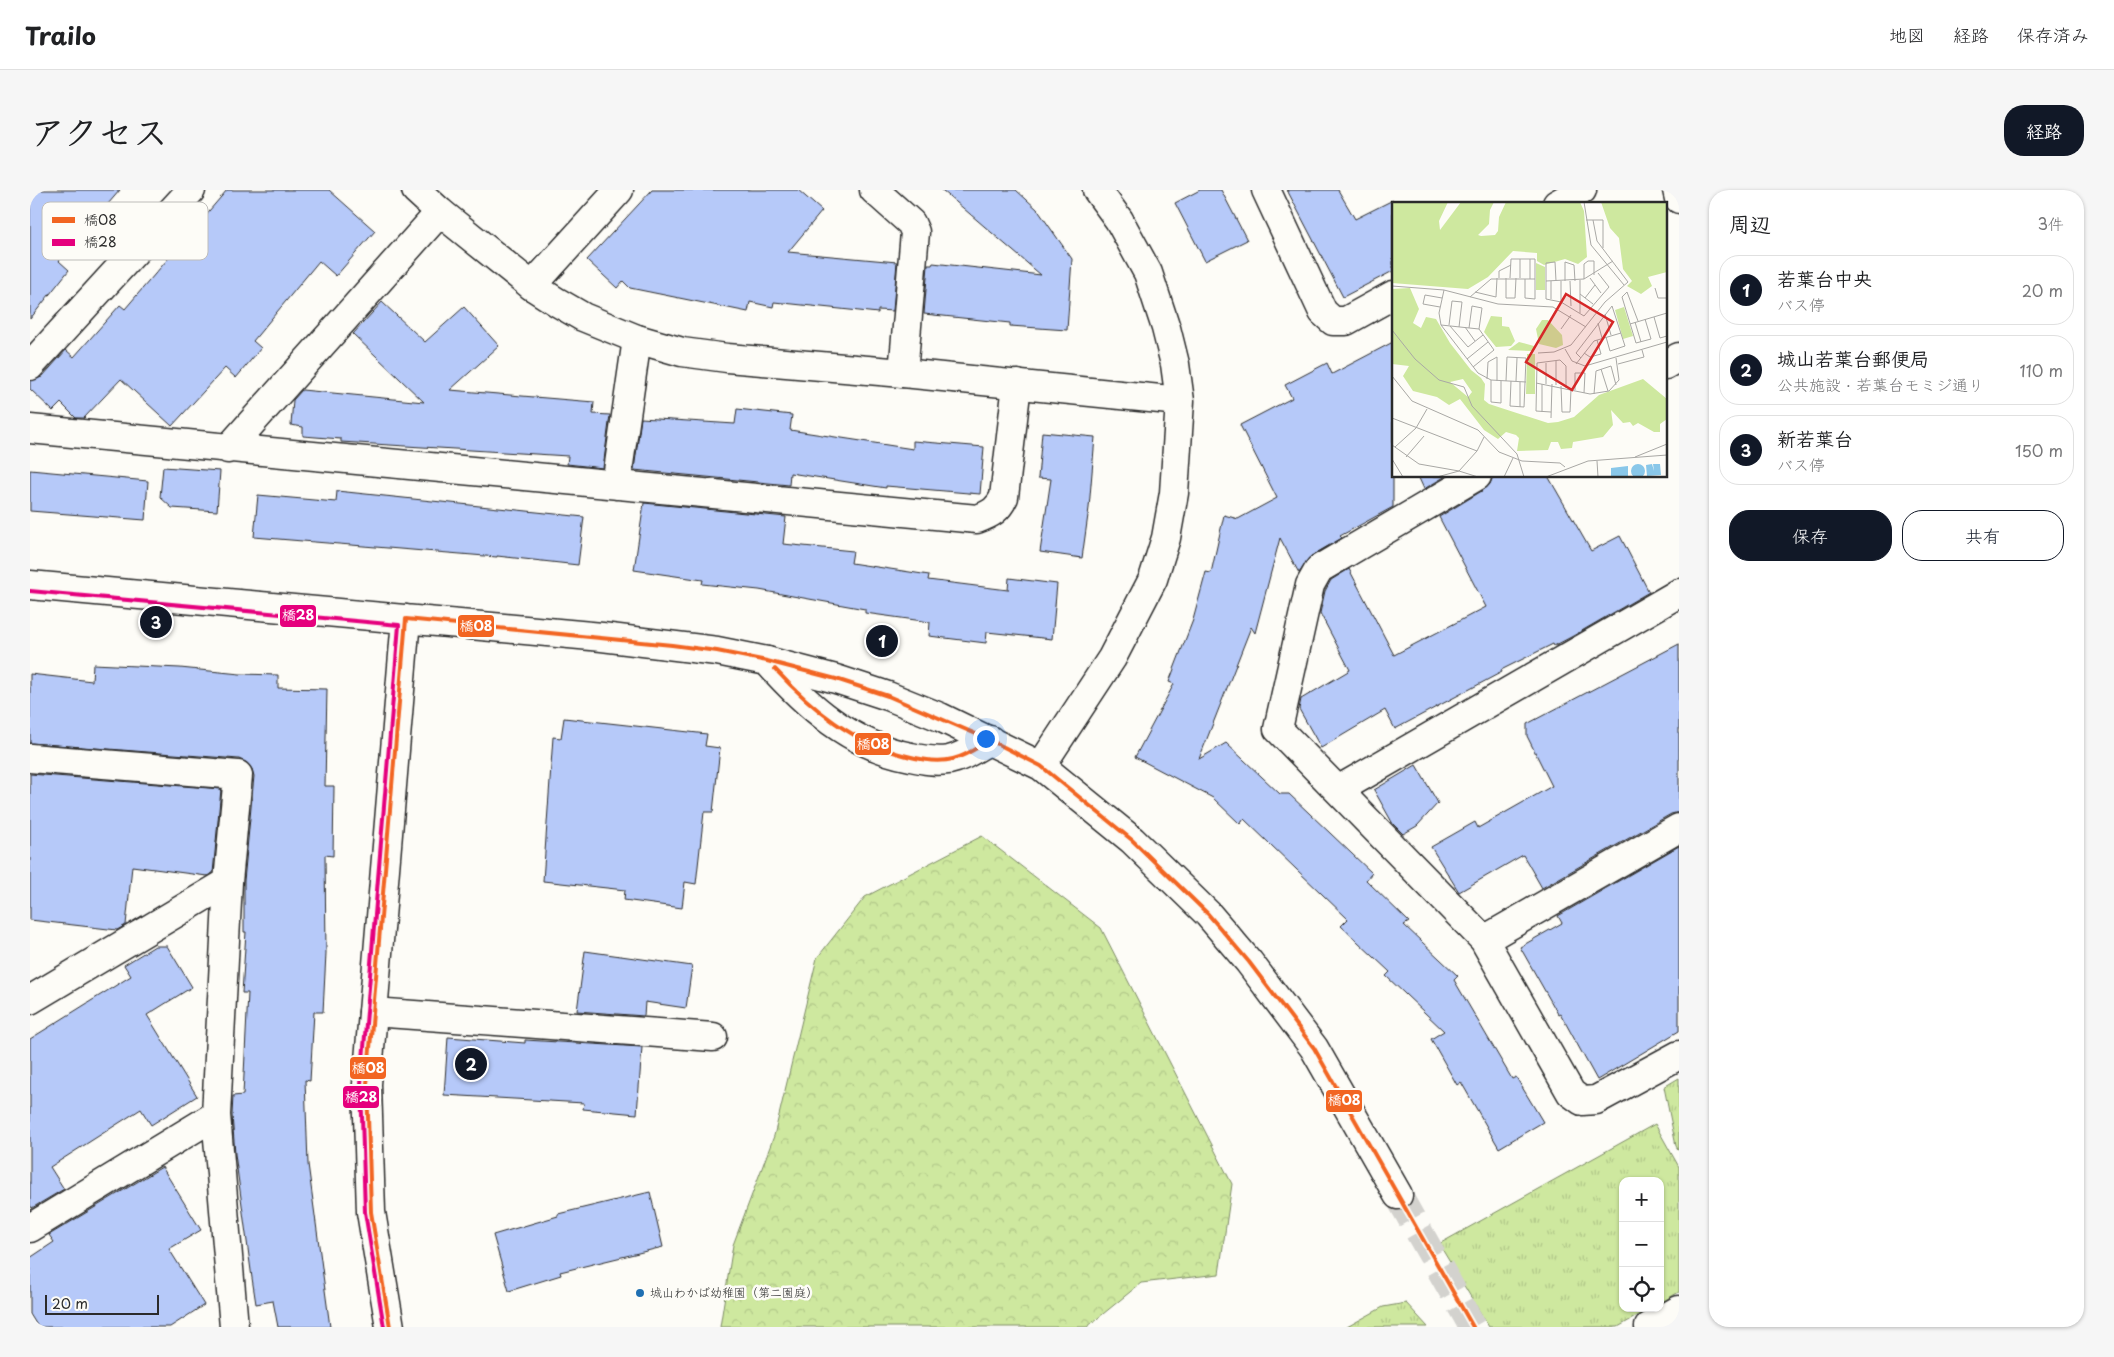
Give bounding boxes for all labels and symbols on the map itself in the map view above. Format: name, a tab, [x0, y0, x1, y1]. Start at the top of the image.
legend	[42, 202, 208, 260]
inset map	[1392, 202, 1666, 478]
text: 橋08	[84, 209, 117, 230]
text: 橋28	[84, 231, 117, 252]
pin: 3	[140, 603, 172, 641]
line badge: 橋28	[279, 604, 317, 628]
text: 橋28	[282, 604, 315, 625]
line badge: 橋08	[457, 614, 495, 638]
text: 橋08	[459, 615, 493, 636]
pin: 1	[866, 622, 898, 660]
your location	[973, 726, 999, 752]
line badge: 橋08	[854, 732, 892, 756]
text: 橋08	[856, 733, 890, 754]
pin: 2	[455, 1045, 487, 1083]
line badge: 橋08	[349, 1056, 387, 1080]
text: 橋08	[351, 1057, 385, 1078]
line badge: 橋28	[342, 1085, 380, 1109]
text: 橋28	[345, 1086, 378, 1107]
line badge: 橋08	[1325, 1089, 1363, 1113]
text: 橋08	[1327, 1089, 1361, 1110]
place label: 城山わかば幼稚園（第二園庭）	[650, 1283, 818, 1301]
marker: 城山わかば幼稚園（第二園庭）	[634, 1287, 646, 1299]
scale bar	[45, 1292, 159, 1315]

